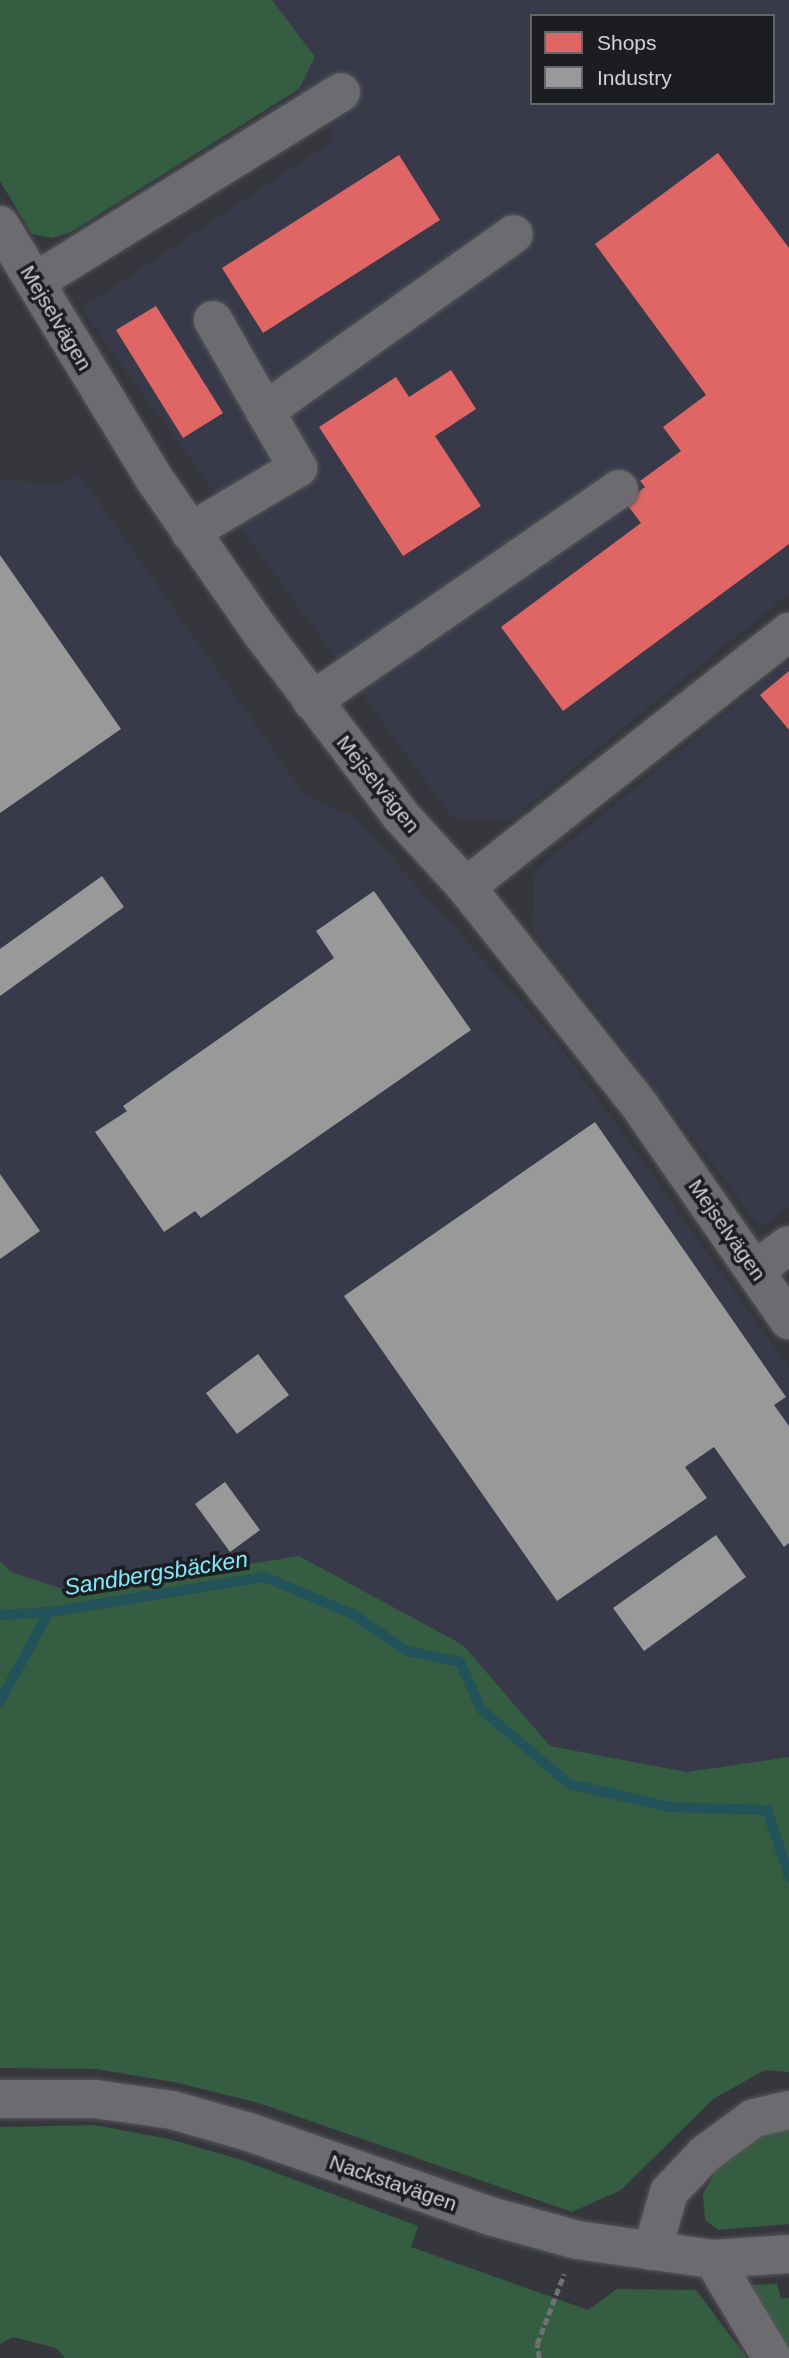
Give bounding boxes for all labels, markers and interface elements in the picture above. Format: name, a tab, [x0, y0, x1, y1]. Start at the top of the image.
legend	[530, 14, 775, 105]
text: Shops	[597, 31, 657, 54]
text: Industry	[597, 66, 672, 89]
street label: Mejselvägen	[15, 261, 97, 375]
street label: Mejselvägen	[331, 730, 425, 838]
street label: Mejselvägen	[683, 1174, 771, 1286]
water label: Sandbergsbäcken	[62, 1545, 250, 1601]
street label: Nackstavägen	[326, 2149, 460, 2217]

